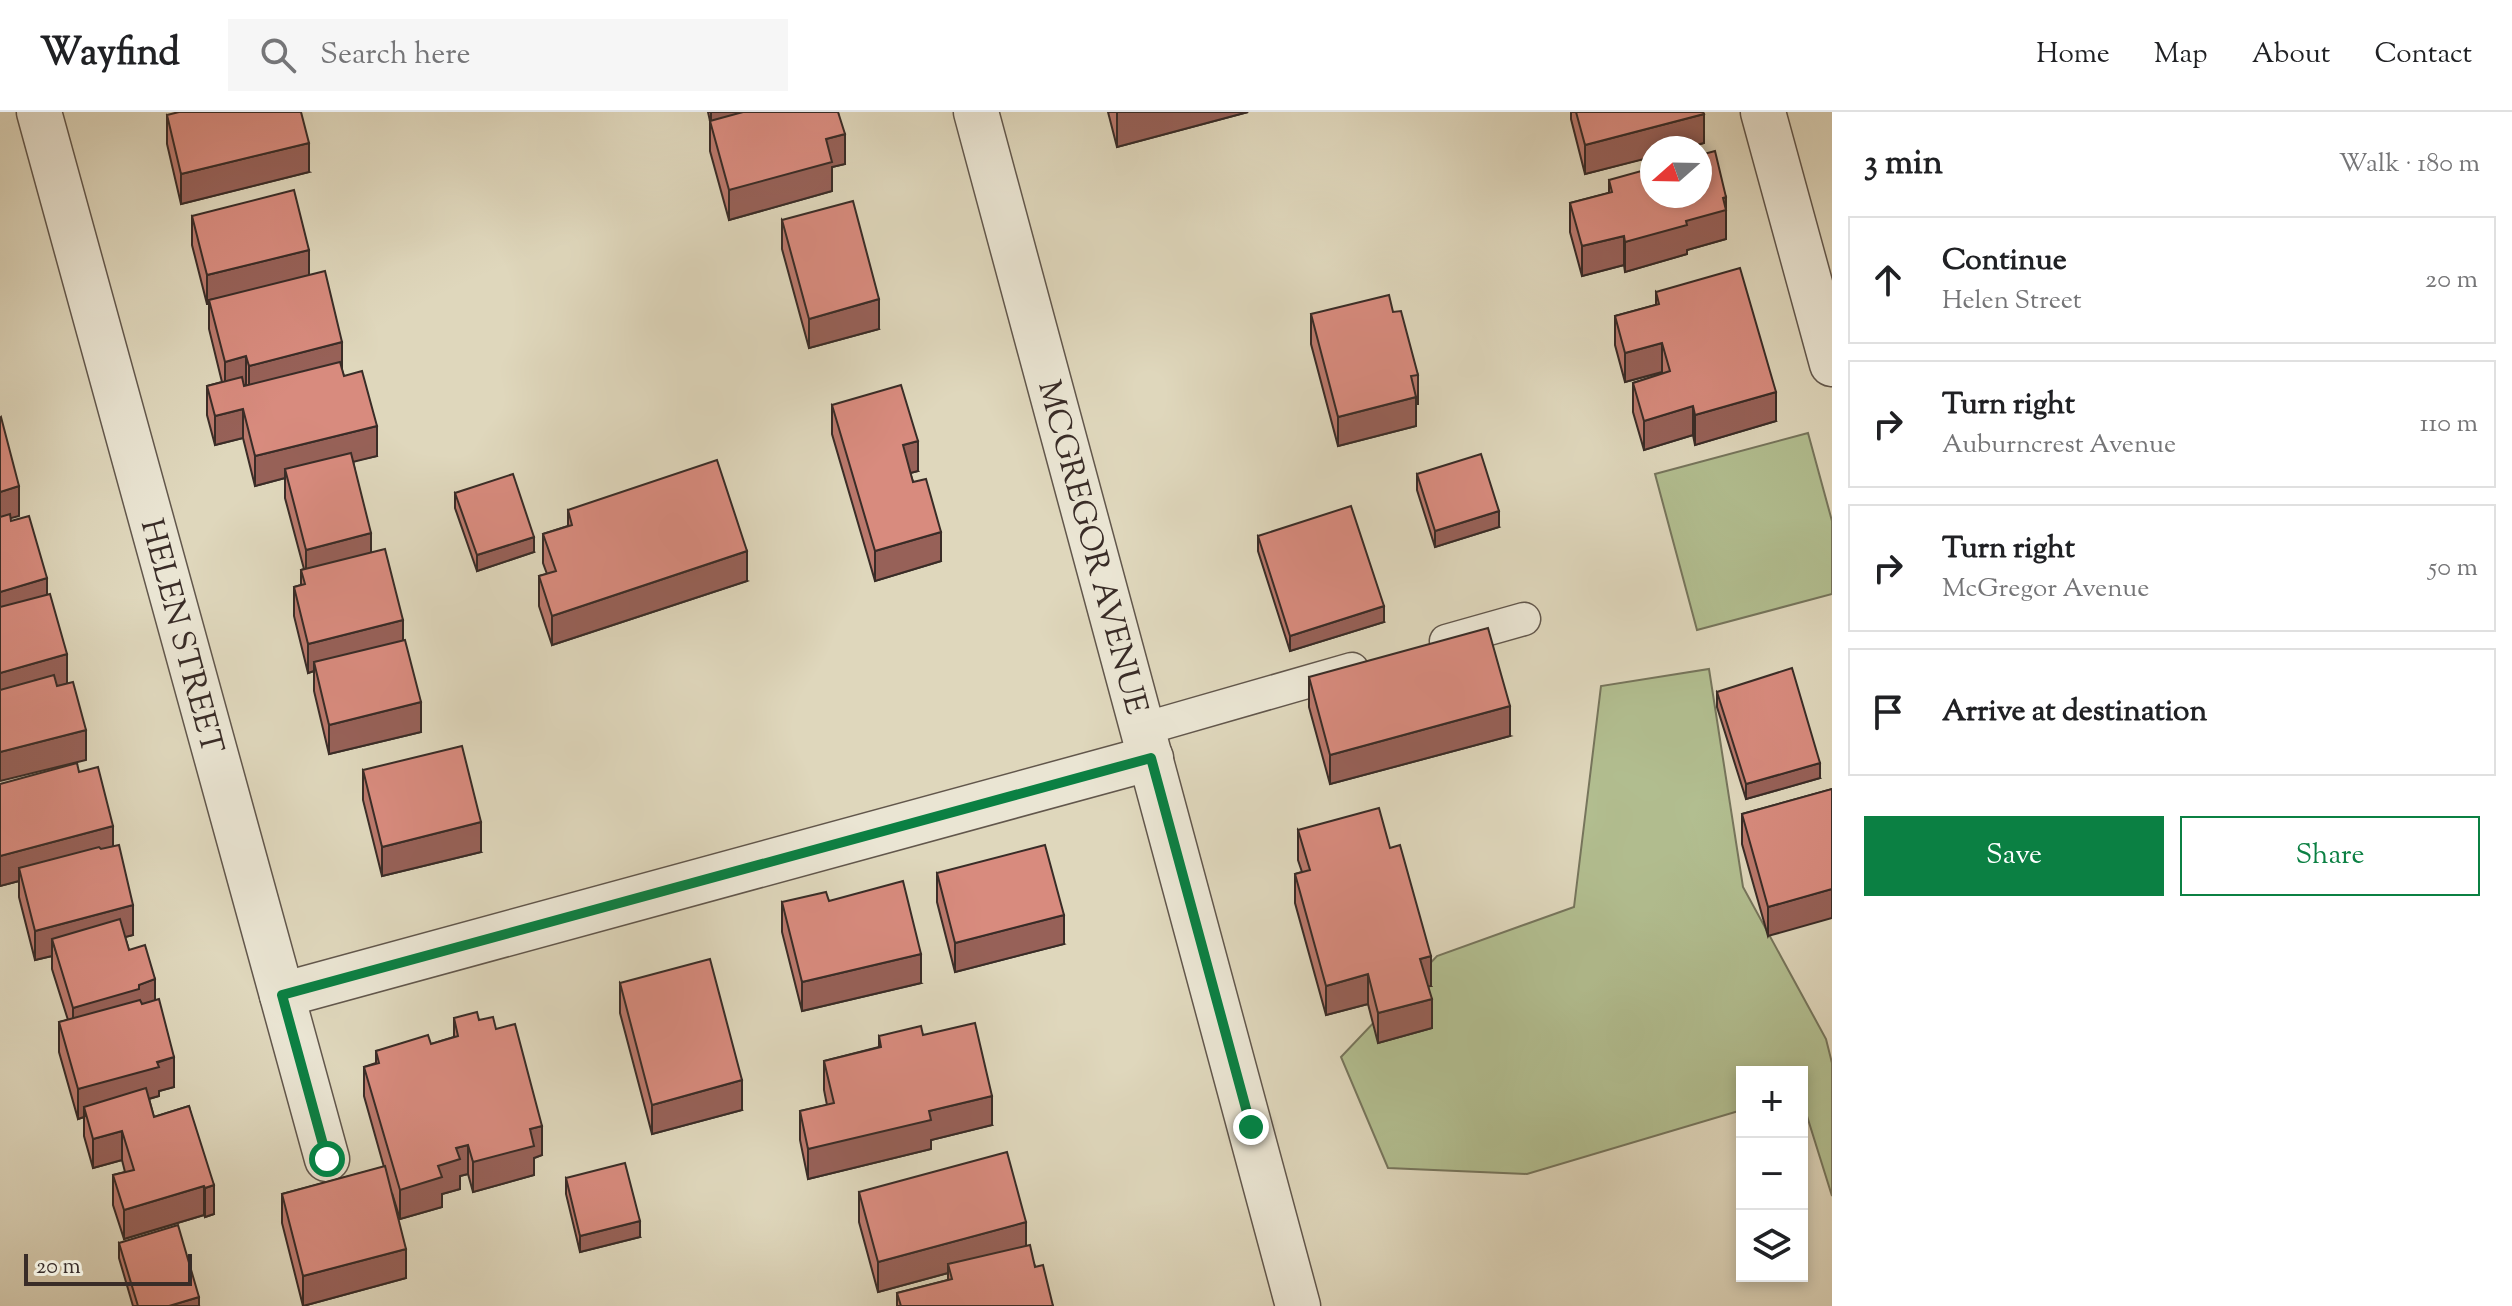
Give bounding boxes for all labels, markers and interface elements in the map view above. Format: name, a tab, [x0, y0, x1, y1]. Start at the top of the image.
search box	[228, 19, 788, 91]
text: Wayfind	[40, 28, 180, 82]
icon: search	[256, 33, 300, 77]
text: Search here	[320, 34, 471, 77]
text: Home	[2036, 35, 2110, 75]
text: Map	[2154, 35, 2208, 75]
text: About	[2252, 35, 2330, 75]
text: Contact	[2374, 35, 2472, 75]
north arrow	[1640, 136, 1712, 208]
text: 3 min	[1864, 140, 1943, 189]
text: Walk · 180 m	[2339, 146, 2480, 183]
text: Continue	[1942, 240, 2067, 283]
icon: ahead	[1866, 258, 1910, 302]
text: 20 m	[2425, 262, 2478, 299]
text: Helen Street	[1942, 283, 2082, 320]
street label: MCGREGOR AVENUE	[1024, 376, 1158, 720]
text: Turn right	[1942, 384, 2075, 427]
icon: right	[1866, 402, 1910, 446]
text: 110 m	[2420, 406, 2478, 443]
text: Auburncrest Avenue	[1942, 427, 2176, 464]
street label: HELEN STREET	[127, 514, 234, 759]
text: Turn right	[1942, 528, 2075, 571]
icon: right	[1866, 546, 1910, 590]
text: 50 m	[2428, 550, 2478, 587]
text: McGregor Avenue	[1942, 571, 2149, 608]
icon: arrive	[1866, 690, 1910, 734]
text: Arrive at destination	[1942, 691, 2207, 734]
button: Save	[1864, 816, 2164, 896]
button: Share	[2180, 816, 2480, 896]
map controls	[1736, 1066, 1808, 1282]
button: +	[1736, 1066, 1808, 1138]
route end	[1233, 1109, 1269, 1145]
button: −	[1736, 1138, 1808, 1210]
route start	[309, 1141, 345, 1177]
button: layers	[1736, 1210, 1808, 1282]
scale bar	[24, 1250, 192, 1286]
text: 20 m	[36, 1252, 81, 1284]

